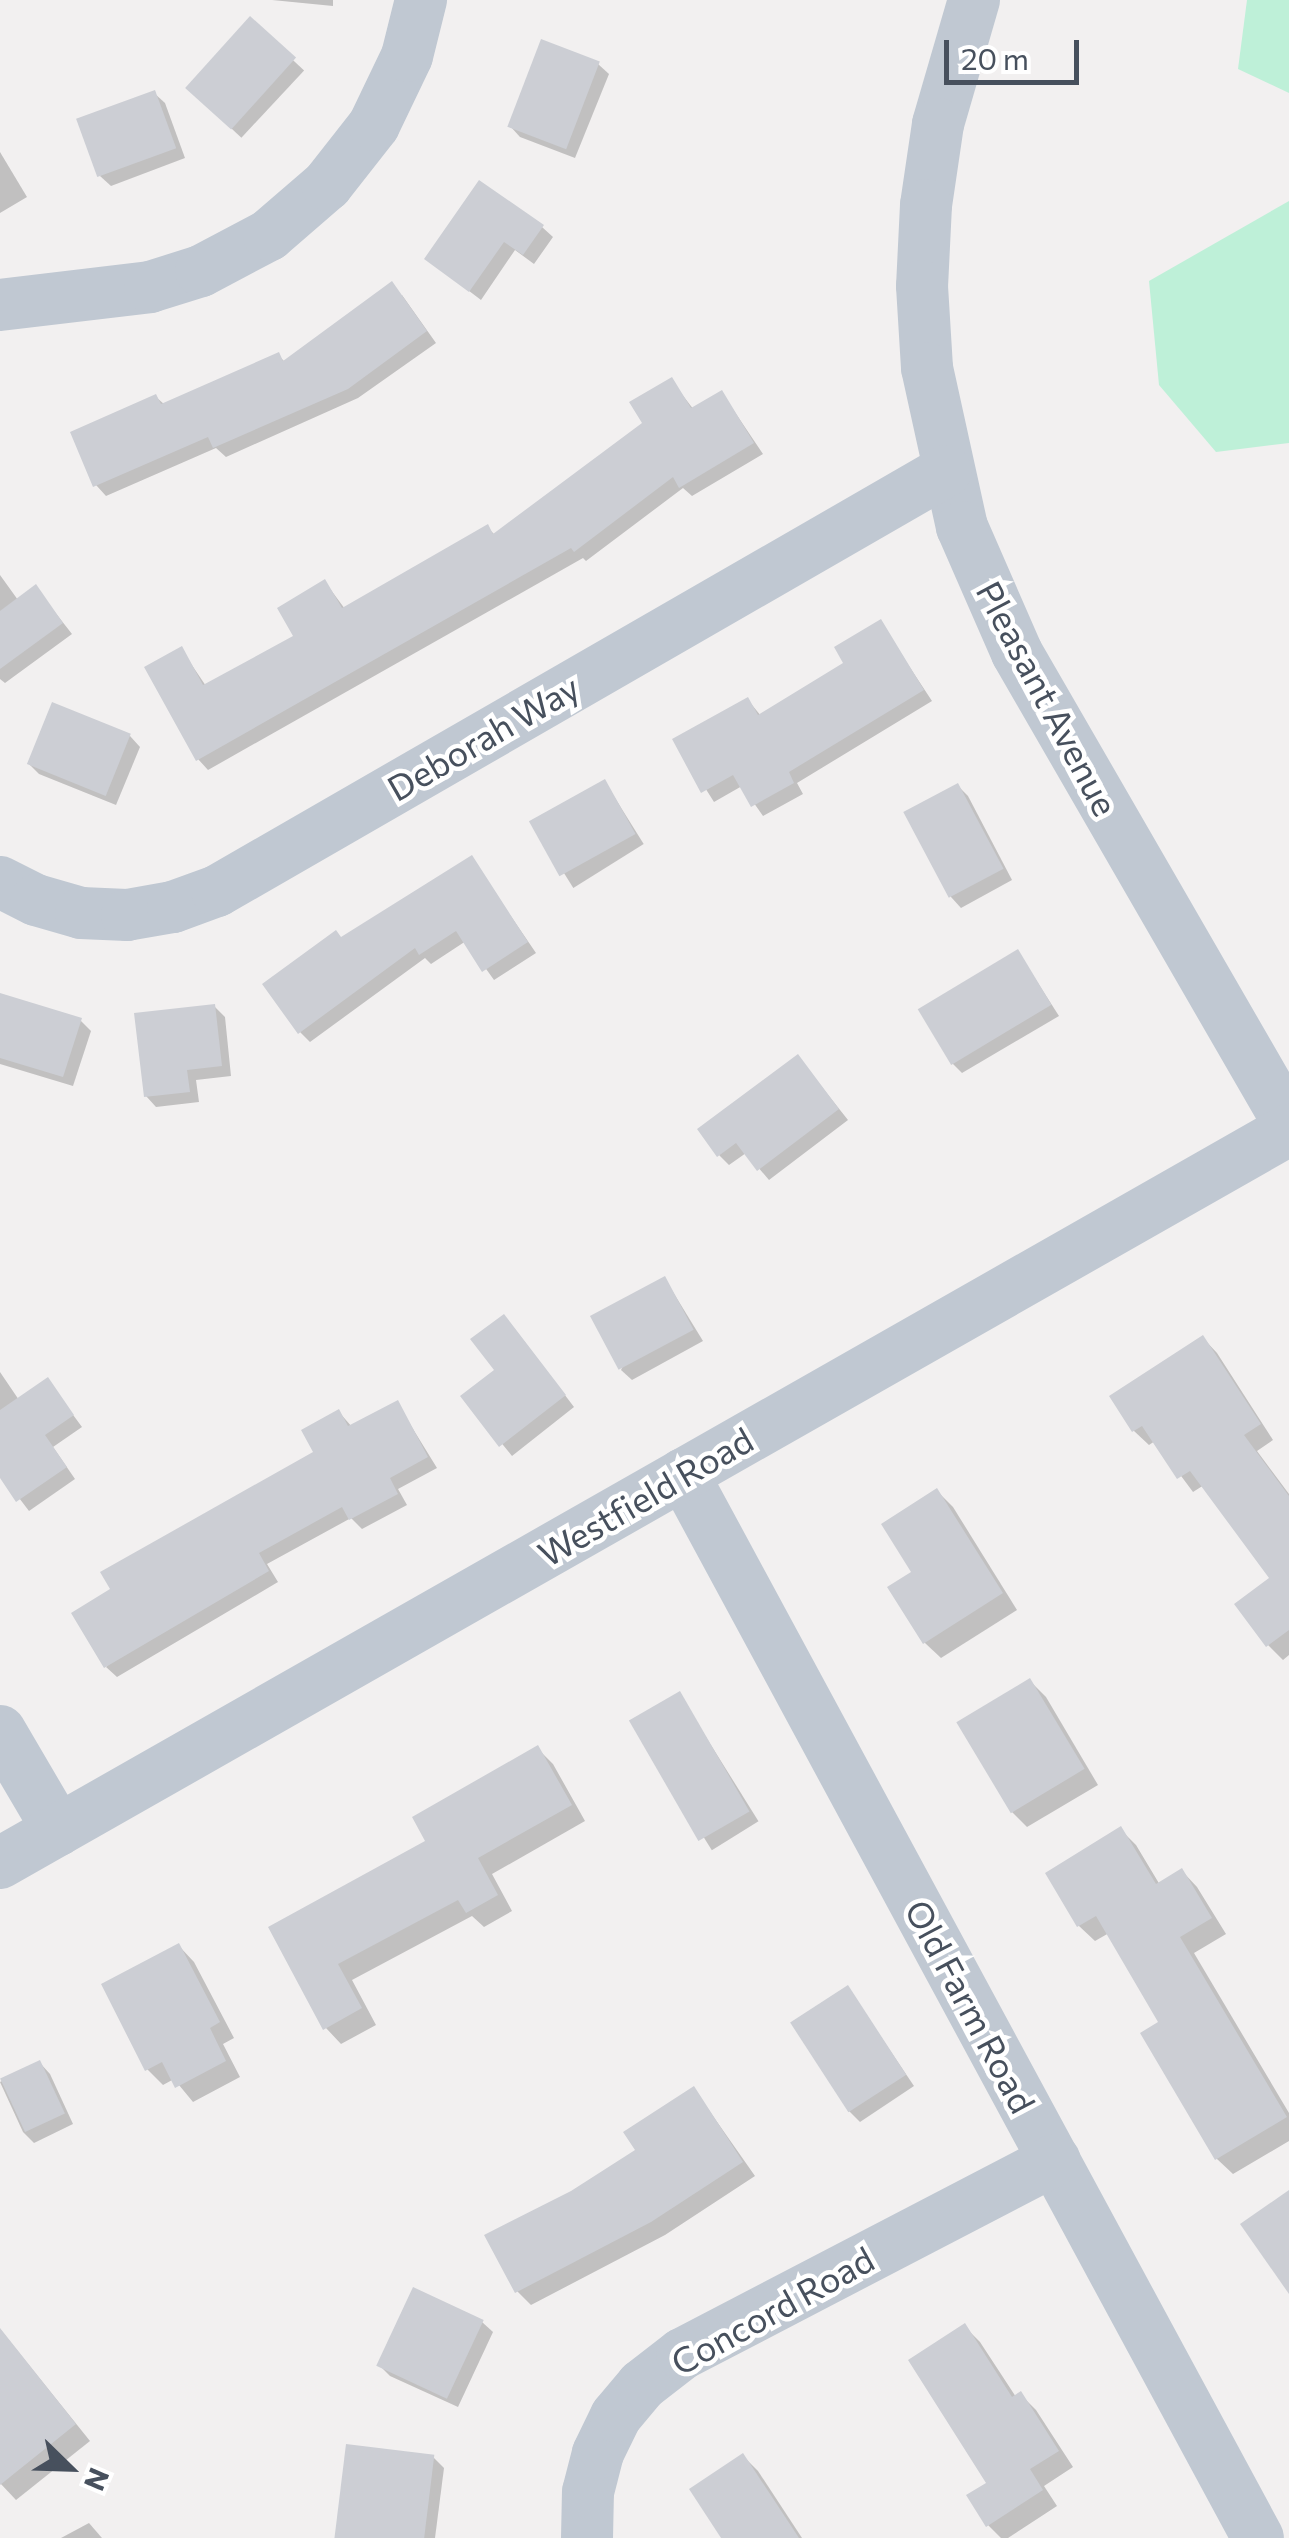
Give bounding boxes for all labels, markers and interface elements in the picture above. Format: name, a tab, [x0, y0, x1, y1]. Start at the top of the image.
scale bar	[949, 20, 1084, 82]
text: 20 m	[961, 39, 1029, 76]
street label: Pleasant Avenue	[969, 574, 1127, 822]
street label: Deborah Way	[380, 665, 586, 809]
street label: Westfield Road	[530, 1418, 760, 1574]
street label: Old Farm Road	[897, 1892, 1045, 2120]
street label: Concord Road	[663, 2237, 881, 2383]
north arrow	[20, 2418, 120, 2518]
text: N	[78, 2463, 117, 2496]

